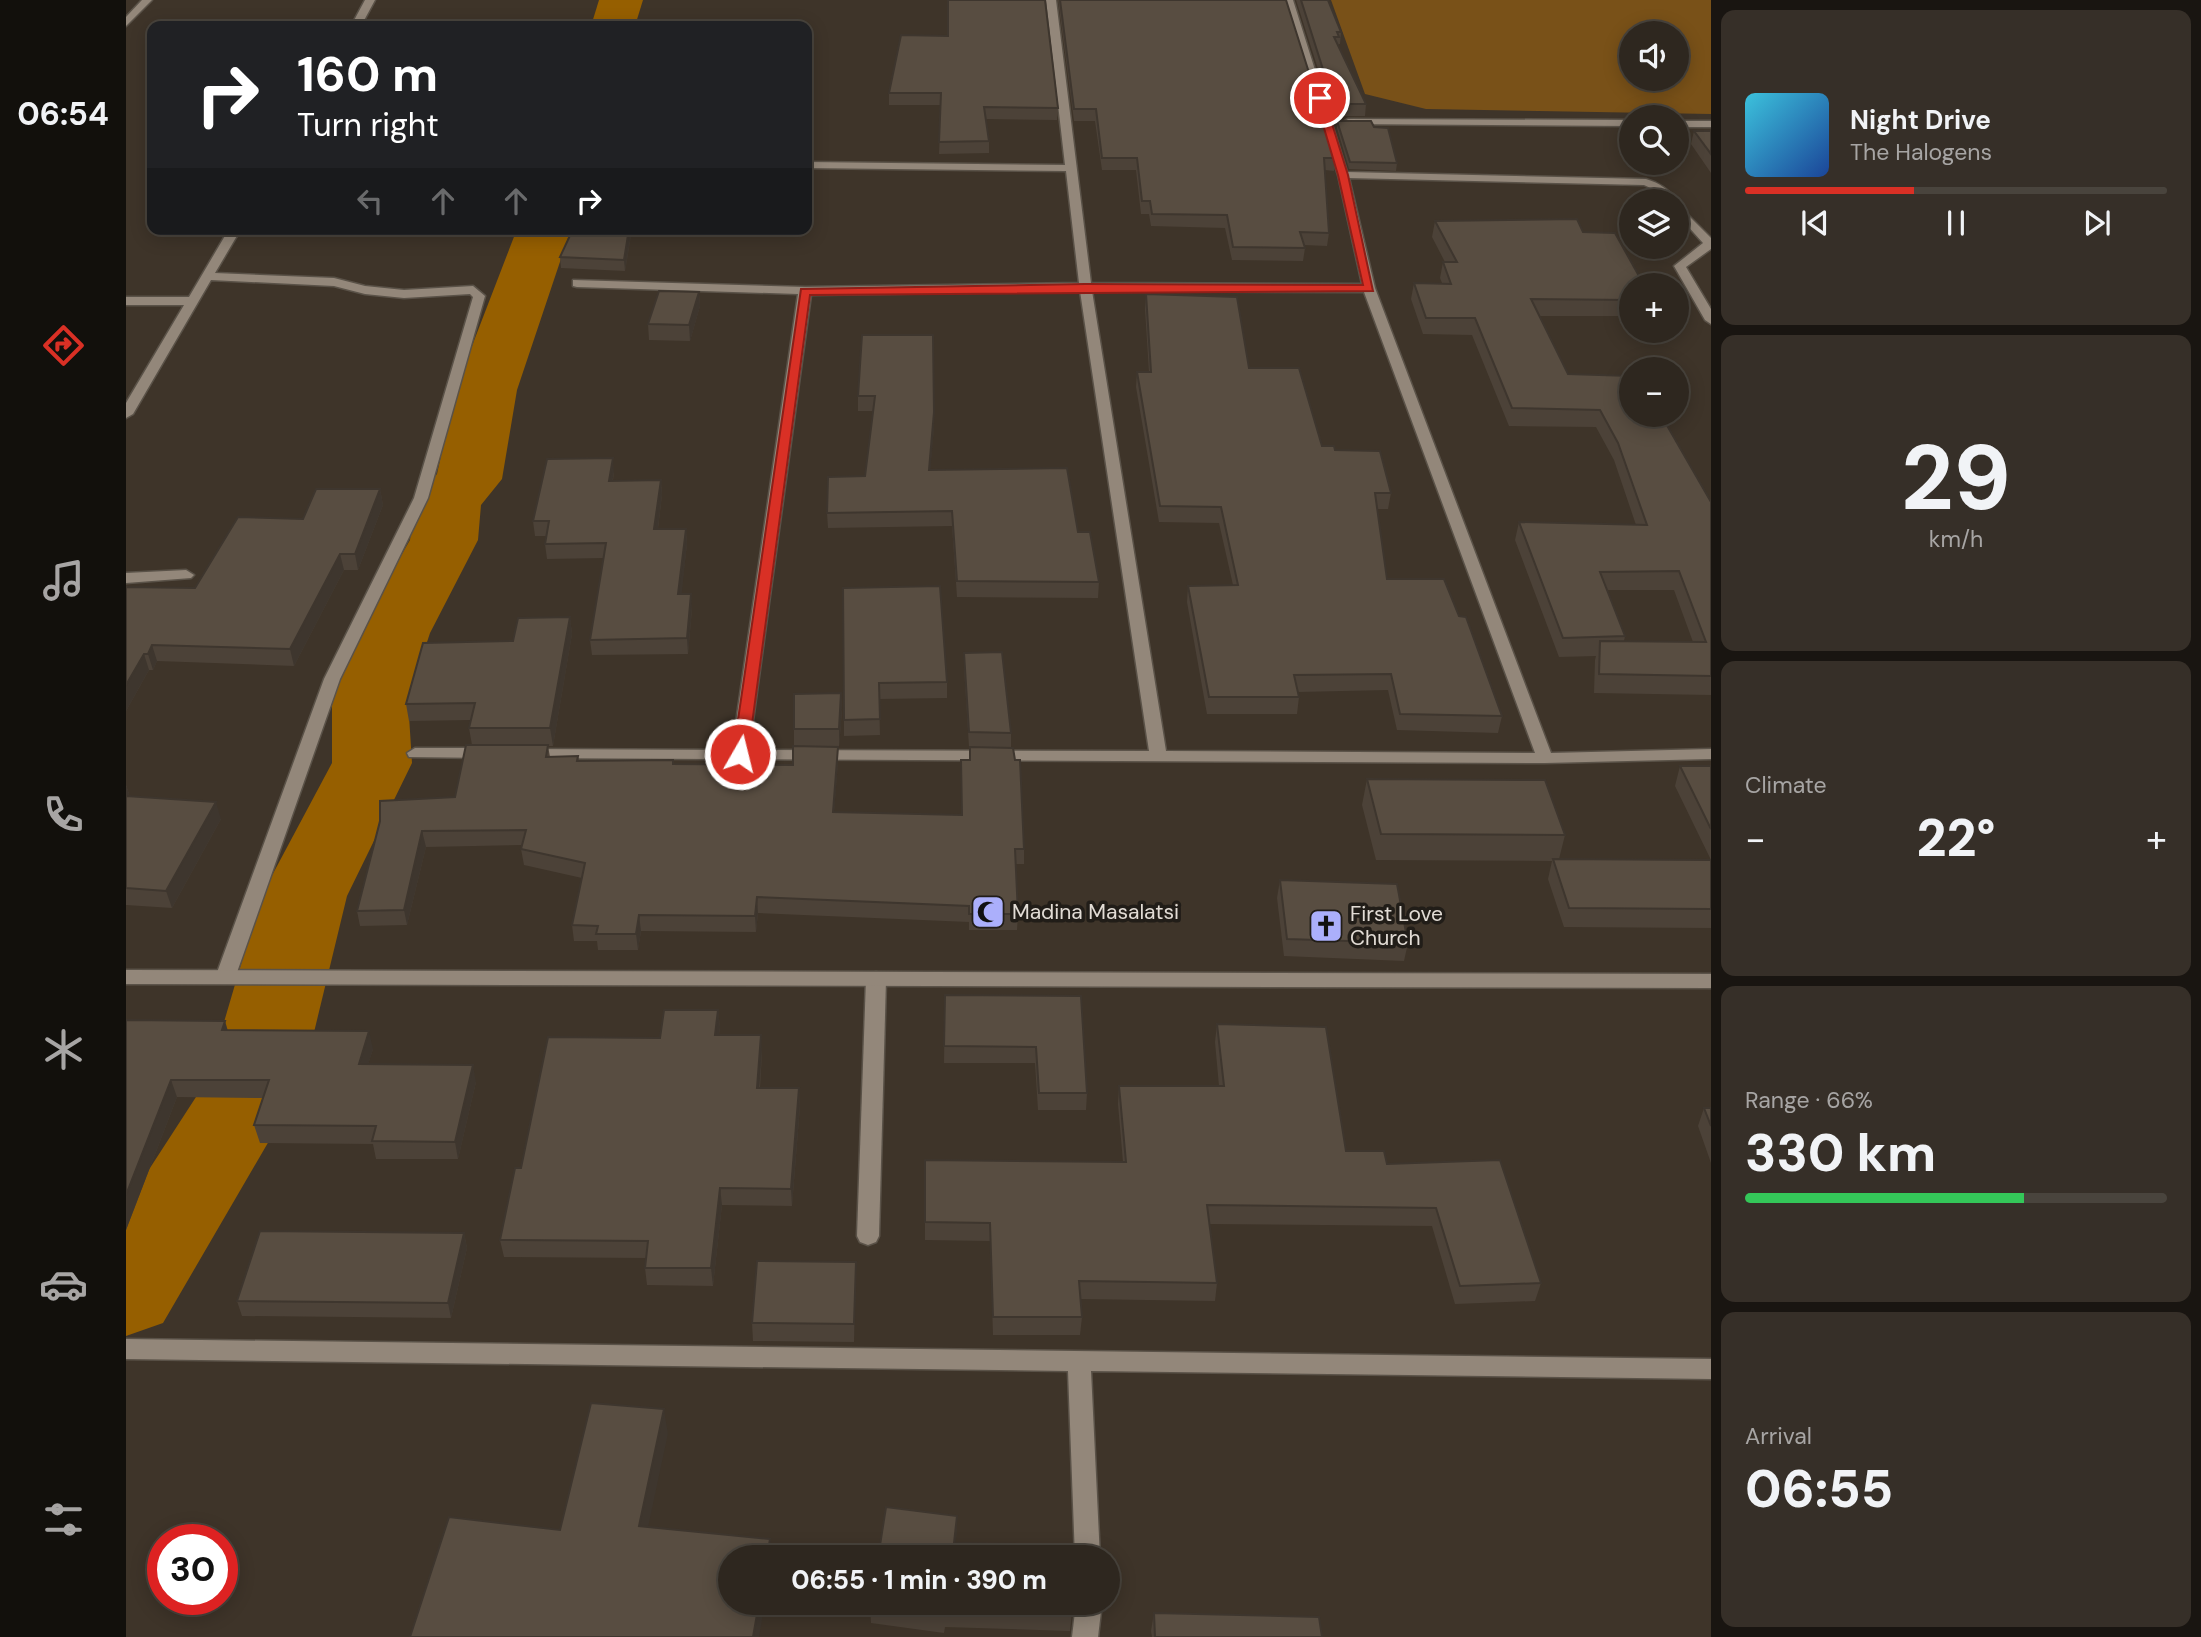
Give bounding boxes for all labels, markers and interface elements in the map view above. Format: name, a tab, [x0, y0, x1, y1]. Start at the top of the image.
map controls	[1619, 21, 1689, 427]
button: sound	[1619, 21, 1689, 91]
text: 160 m	[297, 42, 438, 106]
icon: right	[182, 49, 273, 140]
pin	[1290, 68, 1350, 128]
icon: arrive	[1301, 79, 1339, 117]
text: 06:54	[17, 93, 109, 135]
text: Night Drive	[1850, 103, 1991, 137]
text: Turn right	[297, 104, 439, 146]
button: search	[1619, 105, 1689, 175]
text: The Halogens	[1850, 137, 1992, 167]
icon: left	[351, 182, 389, 220]
icon: ahead	[424, 182, 462, 220]
icon: ahead	[497, 182, 535, 220]
icon: right	[570, 182, 608, 220]
button: layers	[1619, 189, 1689, 259]
icon: previous	[1796, 204, 1834, 242]
icon: pause	[1937, 204, 1975, 242]
icon: next	[2078, 204, 2116, 242]
button: +	[1619, 273, 1689, 343]
icon: directions	[39, 321, 88, 370]
button: −	[1619, 357, 1689, 427]
text: 29	[1901, 419, 2011, 537]
text: km/h	[1929, 524, 1983, 554]
icon: music	[39, 556, 88, 605]
position arrow	[703, 717, 777, 791]
text: Climate	[1745, 770, 1827, 800]
icon: phone	[39, 790, 88, 839]
text: 22°	[1916, 804, 1996, 872]
text: −	[1745, 814, 1766, 864]
text: +	[2146, 814, 2167, 864]
mosque icon: Madina Masalatsi	[969, 893, 1007, 931]
place label: Madina Masalatsi	[1012, 898, 1179, 926]
place label: First Love Church	[1350, 900, 1443, 952]
church icon: First Love Church	[1307, 907, 1345, 945]
icon: climate	[39, 1025, 88, 1074]
text: Range · 66%	[1745, 1085, 1873, 1115]
text: 330 km	[1745, 1119, 1936, 1187]
icon: car	[39, 1260, 88, 1309]
text: Arrival	[1745, 1421, 1812, 1451]
text: 06:55	[1745, 1455, 1893, 1523]
icon: filters	[39, 1495, 88, 1544]
speed limit sign: 30	[147, 1524, 238, 1615]
text: 06:55 · 1 min · 390 m	[791, 1563, 1047, 1597]

